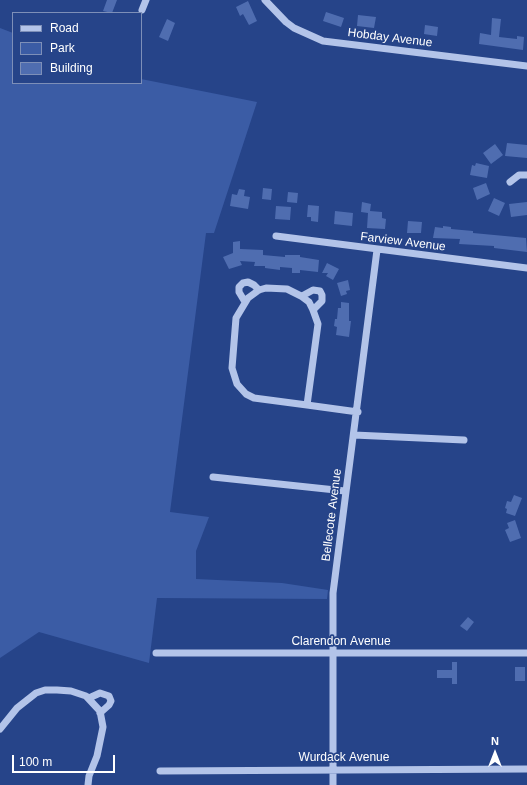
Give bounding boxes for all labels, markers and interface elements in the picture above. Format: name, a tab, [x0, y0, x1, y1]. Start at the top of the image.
legend	[12, 12, 142, 84]
text: Road	[50, 21, 79, 35]
street label: Hobday Avenue	[347, 26, 433, 50]
text: Park	[50, 41, 75, 55]
text: Building	[50, 61, 93, 75]
street label: Farview Avenue	[360, 230, 446, 254]
street label: Bellecote Avenue	[319, 468, 345, 562]
street label: Clarendon Avenue	[291, 635, 391, 649]
north arrow	[475, 733, 515, 773]
text: N	[491, 735, 499, 747]
scale bar	[14, 747, 117, 773]
street label: Wurdack Avenue	[299, 751, 389, 765]
text: 100 m	[19, 755, 52, 769]

